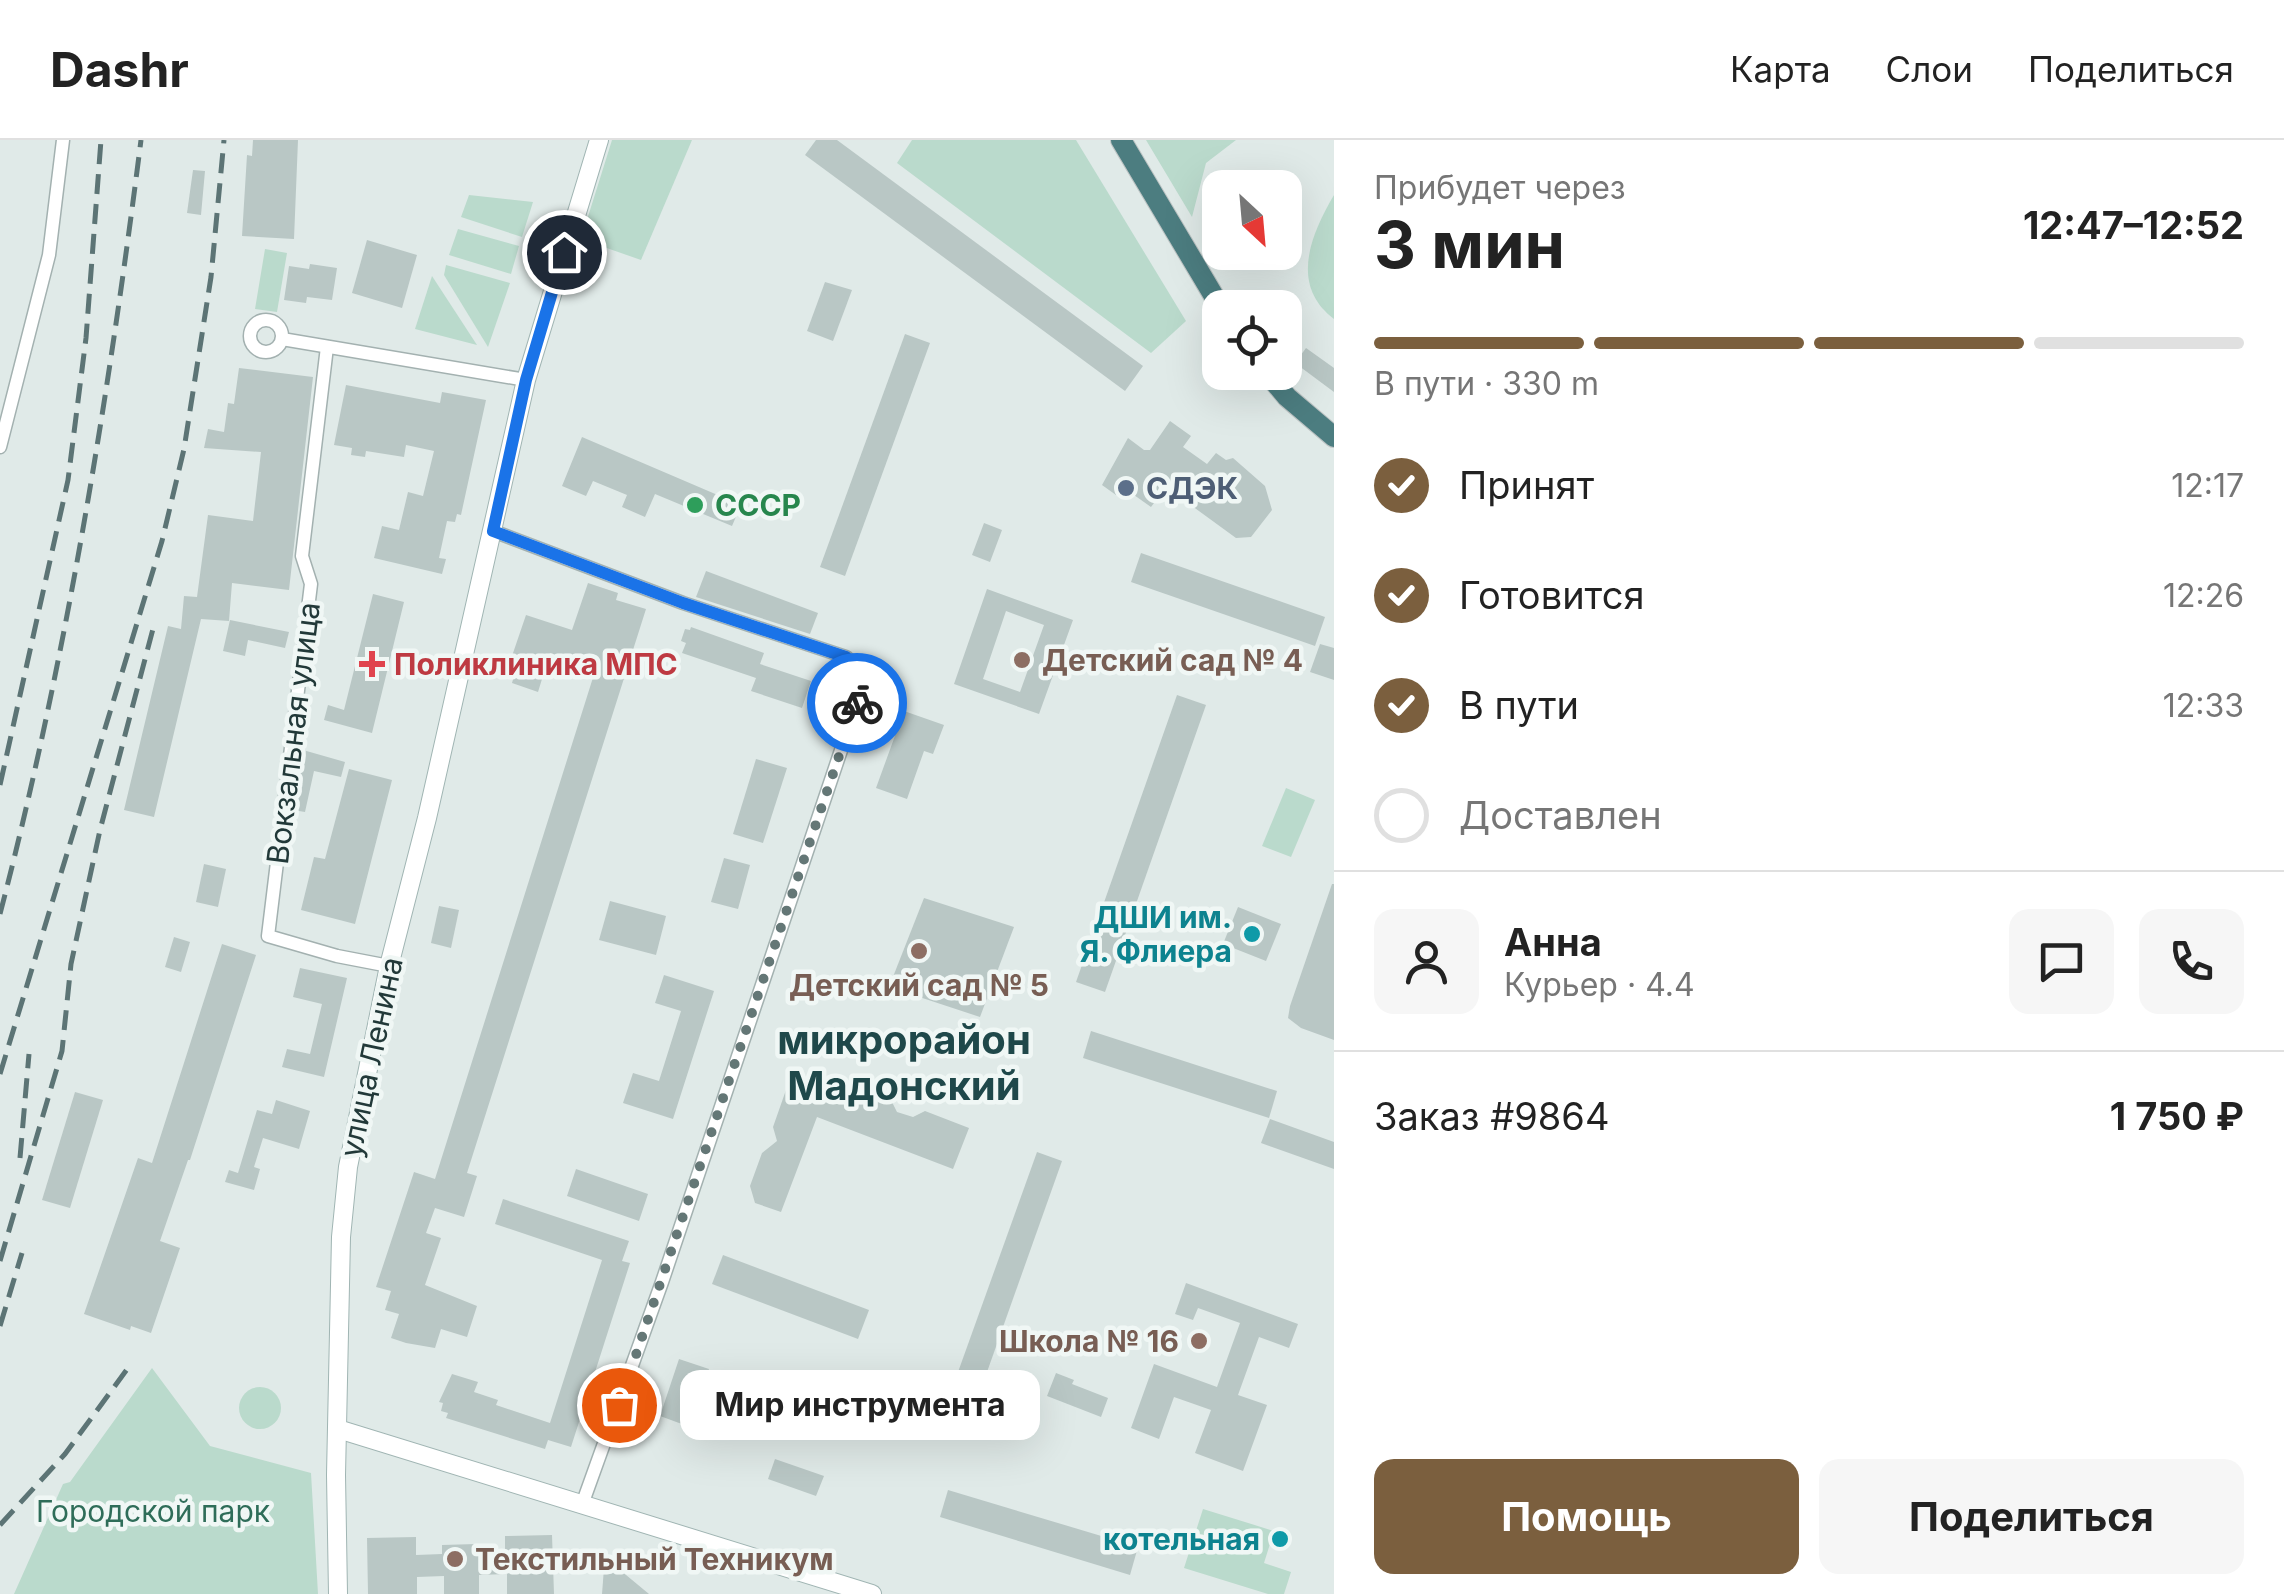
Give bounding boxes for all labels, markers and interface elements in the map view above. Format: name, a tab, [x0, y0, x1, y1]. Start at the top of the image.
text: Dashr	[50, 40, 189, 99]
text: Карта	[1730, 48, 1831, 90]
text: Слои	[1886, 48, 1973, 90]
text: Поделиться	[2028, 48, 2234, 90]
text: Прибудет через	[1374, 168, 1626, 207]
north arrow	[1202, 170, 1302, 270]
map controls	[1202, 170, 1302, 390]
text: 12:47–12:52	[2023, 202, 2244, 248]
text: 3 мин	[1374, 205, 1565, 284]
pin	[522, 210, 607, 295]
icon: home	[537, 225, 592, 280]
button: locate	[1202, 290, 1302, 390]
text: В пути · 330 m	[1374, 364, 1599, 403]
icon: check	[1374, 458, 1429, 513]
text: Принят	[1459, 462, 1594, 508]
text: 12:17	[2171, 466, 2244, 505]
place label: СДЭК	[1146, 470, 1238, 506]
marker: СДЭК	[1115, 477, 1137, 499]
place label: СССР	[715, 487, 801, 523]
marker: СССР	[684, 494, 706, 516]
icon: check	[1374, 568, 1429, 623]
text: Готовится	[1459, 572, 1644, 618]
text: 12:26	[2163, 576, 2244, 615]
street label: Вокзальная улица	[259, 600, 327, 866]
place label: Детский сад № 4	[1042, 642, 1303, 678]
place label: Поликлиника МПС	[394, 646, 678, 682]
marker: Детский сад № 4	[1011, 649, 1033, 671]
marker: Поликлиника МПС	[359, 651, 385, 677]
courier	[807, 653, 907, 753]
icon: bike	[830, 676, 885, 731]
icon: check	[1374, 678, 1429, 733]
text: В пути	[1459, 682, 1579, 728]
text: 12:33	[2163, 686, 2244, 725]
text: Доставлен	[1459, 792, 1662, 838]
place label: ДШИ им. Я. Флиера	[1080, 899, 1232, 969]
button: person	[1374, 909, 1479, 1014]
button: chat	[2009, 909, 2114, 1014]
button: phone	[2139, 909, 2244, 1014]
text: Анна	[1504, 919, 1602, 965]
marker: ДШИ им. Я. Флиера	[1241, 923, 1263, 945]
marker: Детский сад № 5	[908, 940, 930, 962]
street label: улица Ленина	[332, 954, 410, 1160]
text: Курьер · 4.4	[1504, 965, 1695, 1004]
place label: Детский сад № 5	[789, 967, 1049, 1003]
district label: микрорайон Мадонский	[777, 1015, 1031, 1110]
text: Заказ #9864	[1374, 1093, 1609, 1139]
text: 1 750 ₽	[2110, 1093, 2244, 1139]
place label: Школа № 16	[999, 1323, 1179, 1359]
marker: Школа № 16	[1188, 1330, 1210, 1352]
pin	[577, 1363, 662, 1448]
callout: Мир инструмента	[679, 1370, 1039, 1440]
icon: bag	[592, 1378, 647, 1433]
text: Мир инструмента	[714, 1385, 1006, 1424]
button: Помощь	[1374, 1459, 1799, 1574]
button: Поделиться	[1819, 1459, 2244, 1574]
park label: Городской парк	[36, 1493, 270, 1529]
place label: котельная	[1103, 1521, 1260, 1557]
marker: котельная	[1269, 1528, 1291, 1550]
place label: Текстильный Техникум	[475, 1541, 834, 1577]
marker: Текстильный Техникум	[444, 1548, 466, 1570]

